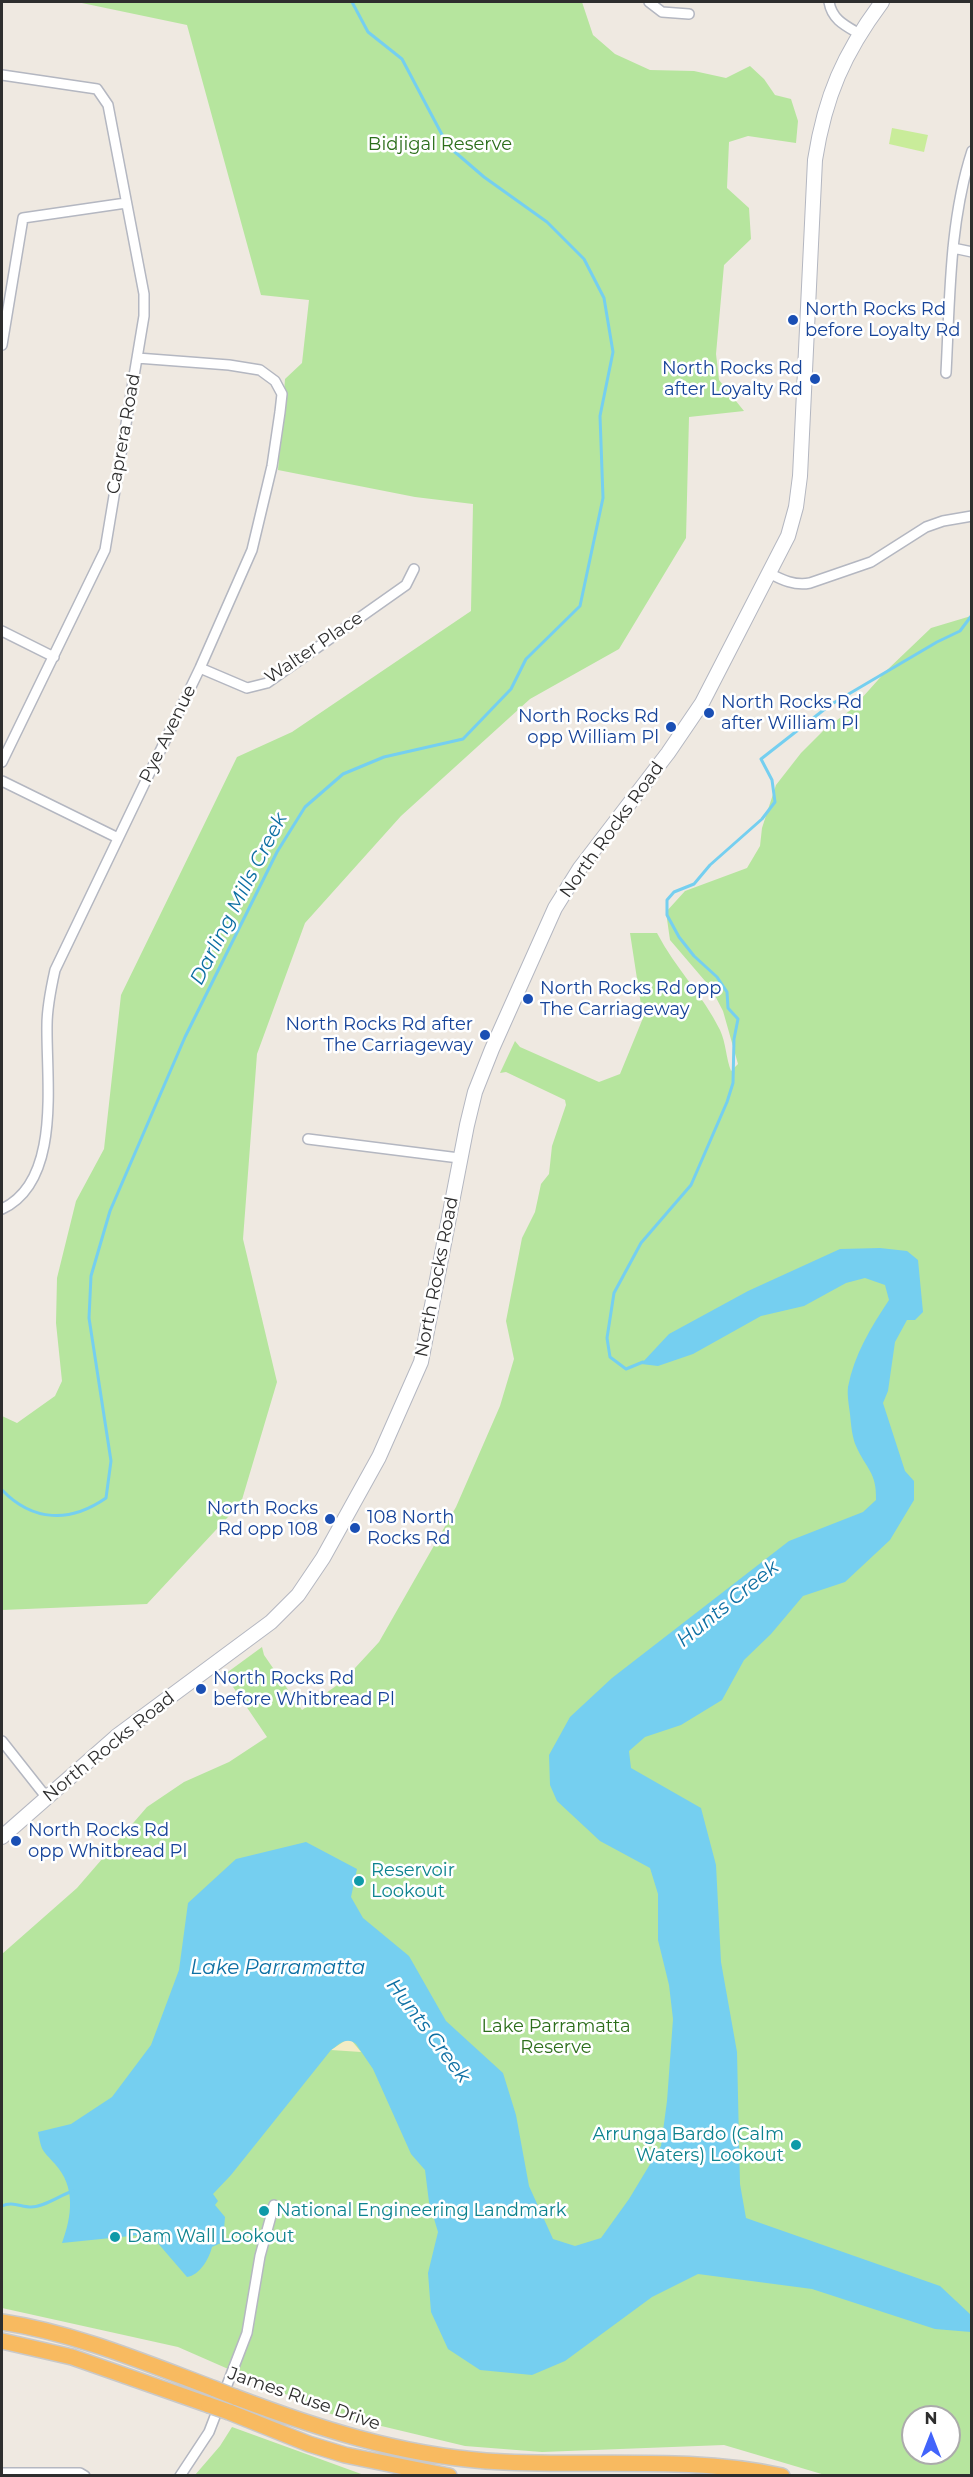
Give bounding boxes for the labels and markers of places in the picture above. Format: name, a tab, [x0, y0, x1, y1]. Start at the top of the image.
place label: North Rocks Rd before Loyalty Rd	[805, 299, 960, 342]
marker: North Rocks Rd before Loyalty Rd	[786, 313, 800, 327]
place label: North Rocks Rd after Loyalty Rd	[662, 358, 803, 400]
marker: North Rocks Rd after Loyalty Rd	[808, 372, 822, 386]
place label: North Rocks Rd after William Pl	[721, 692, 862, 734]
place label: North Rocks Rd opp William Pl	[518, 706, 659, 748]
marker: North Rocks Rd after William Pl	[702, 706, 716, 720]
marker: North Rocks Rd opp William Pl	[664, 720, 678, 734]
place label: North Rocks Rd opp The Carriageway	[540, 978, 721, 1020]
marker: North Rocks Rd opp The Carriageway	[521, 992, 535, 1006]
place label: North Rocks Rd after The Carriageway	[285, 1014, 473, 1056]
marker: North Rocks Rd after The Carriageway	[478, 1028, 492, 1042]
place label: North Rocks Rd opp 108	[207, 1498, 318, 1540]
place label: 108 North Rocks Rd	[367, 1507, 454, 1550]
marker: North Rocks Rd opp 108	[323, 1512, 337, 1526]
marker: 108 North Rocks Rd	[348, 1521, 362, 1535]
place label: North Rocks Rd before Whitbread Pl	[213, 1668, 395, 1710]
marker: North Rocks Rd before Whitbread Pl	[194, 1682, 208, 1696]
place label: North Rocks Rd opp Whitbread Pl	[28, 1820, 187, 1862]
marker: North Rocks Rd opp Whitbread Pl	[9, 1834, 23, 1848]
place label: Reservoir Lookout	[371, 1860, 455, 1902]
marker: Reservoir Lookout	[352, 1874, 366, 1888]
place label: Arrunga Bardo (Calm Waters) Lookout	[592, 2124, 784, 2166]
marker: Arrunga Bardo (Calm Waters) Lookout	[789, 2138, 803, 2152]
place label: National Engineering Landmark	[276, 2200, 567, 2222]
marker: National Engineering Landmark	[257, 2204, 271, 2218]
place label: Dam Wall Lookout	[127, 2226, 294, 2248]
marker: Dam Wall Lookout	[108, 2230, 122, 2244]

